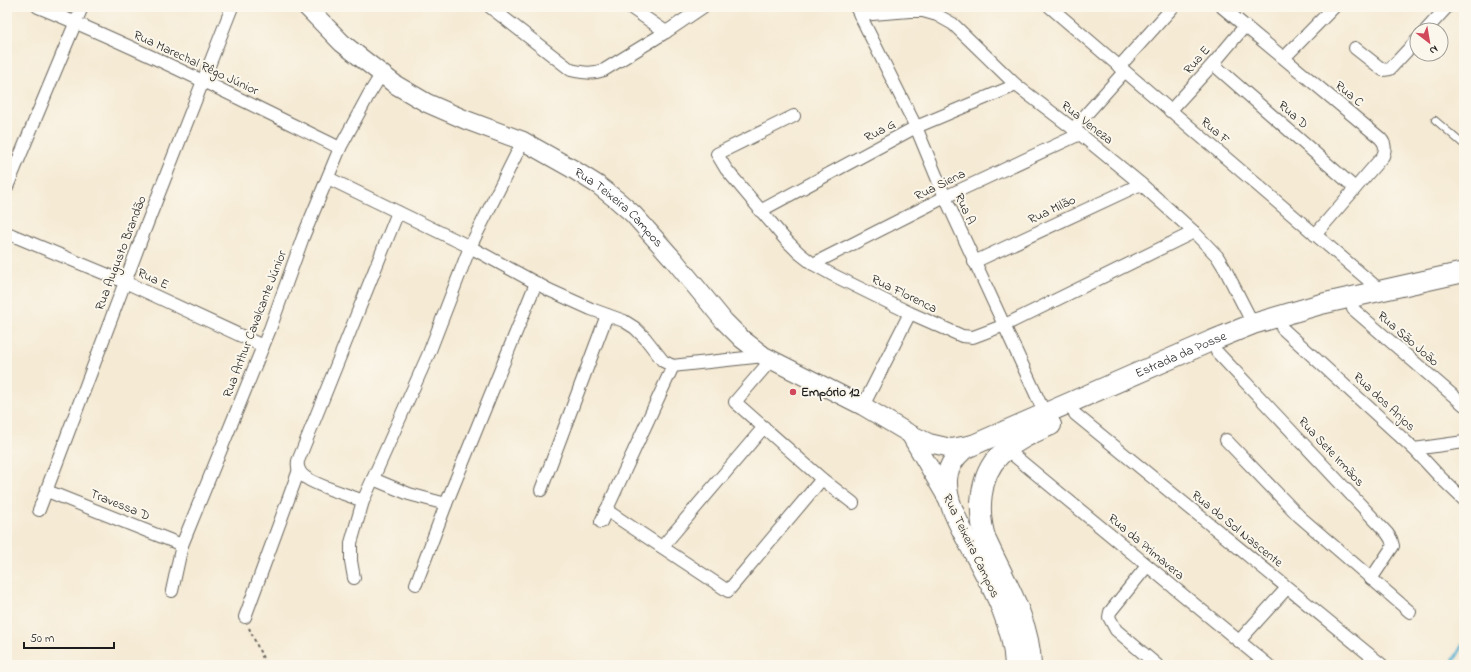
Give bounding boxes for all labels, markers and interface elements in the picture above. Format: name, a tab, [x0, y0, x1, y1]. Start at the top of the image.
north arrow	[1409, 22, 1449, 62]
street label: Rua Marechal Rêgo Júnior	[130, 26, 263, 102]
street label: Rua E	[1179, 41, 1215, 79]
text: N	[1426, 41, 1441, 58]
street label: Rua C	[1331, 76, 1367, 112]
street label: Rua Veneza	[1057, 97, 1117, 149]
street label: Rua D	[1274, 97, 1312, 133]
street label: Rua F	[1196, 113, 1234, 149]
street label: Rua G	[861, 115, 899, 147]
street label: Rua Teixeira Campos	[570, 163, 668, 252]
street label: Rua Siena	[911, 164, 969, 206]
street label: Rua A	[950, 190, 980, 228]
street label: Rua Milão	[1025, 191, 1079, 229]
street label: Rua Augusto Brandão	[90, 193, 153, 313]
street label: Rua Arthur Cavalcante Júnior	[218, 247, 292, 400]
street label: Rua E	[134, 263, 172, 295]
street label: Rua Florenca	[868, 270, 940, 318]
street label: Rua São João	[1373, 307, 1443, 371]
street label: Estrada da Posse	[1132, 326, 1229, 383]
street label: Rua dos Anjos	[1349, 368, 1420, 436]
place label: Empório 12	[801, 383, 860, 402]
marker: Empório 12	[788, 387, 798, 397]
street label: Rua Sete Irmãos	[1293, 413, 1369, 492]
street label: Travessa D	[87, 484, 153, 526]
street label: Rua do Sol Nascente	[1187, 486, 1287, 572]
street label: Rua Teixeira Campos	[938, 491, 1005, 601]
street label: Rua da Primavera	[1104, 509, 1188, 585]
scale bar	[24, 624, 114, 650]
text: 50 m	[30, 630, 54, 648]

